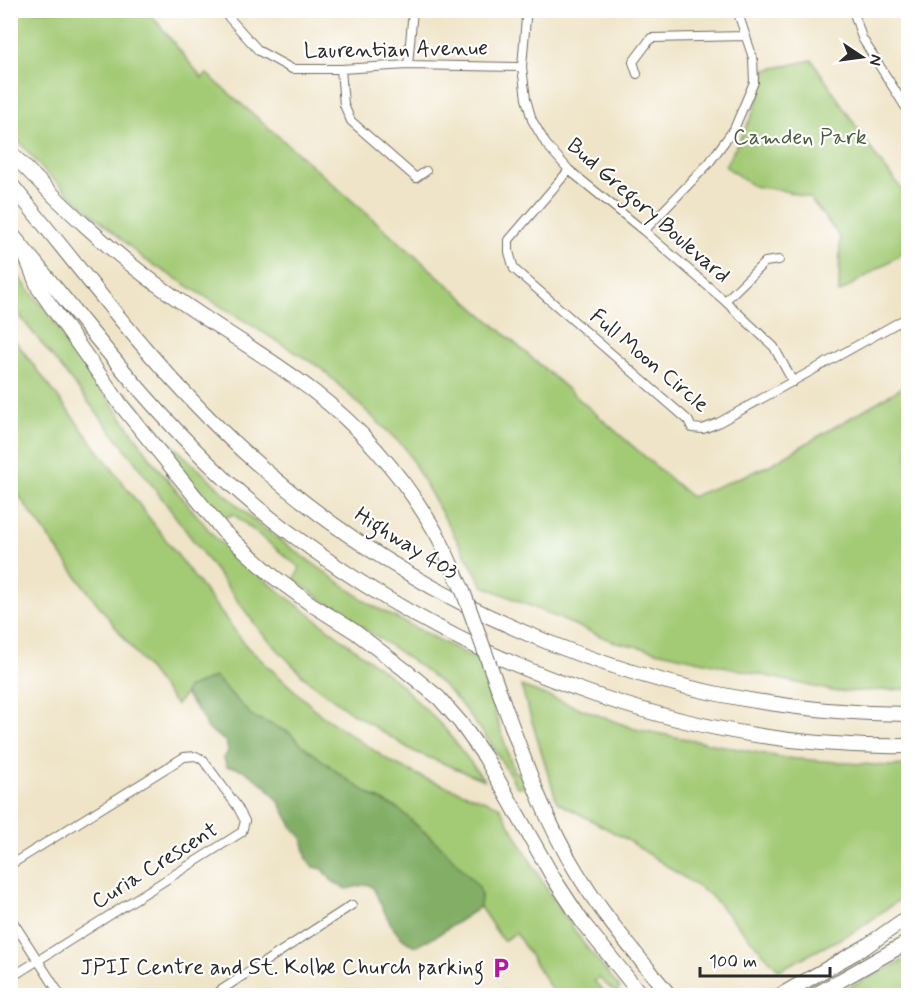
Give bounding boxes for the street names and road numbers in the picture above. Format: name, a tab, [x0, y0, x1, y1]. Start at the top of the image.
street label: Laurentian Avenue	[304, 34, 488, 66]
street label: Bud Gregory Boulevard	[558, 132, 736, 292]
street label: Full Moon Circle	[584, 303, 714, 419]
street label: Highway 403	[347, 501, 463, 589]
street label: Curia Crescent	[87, 816, 223, 916]

